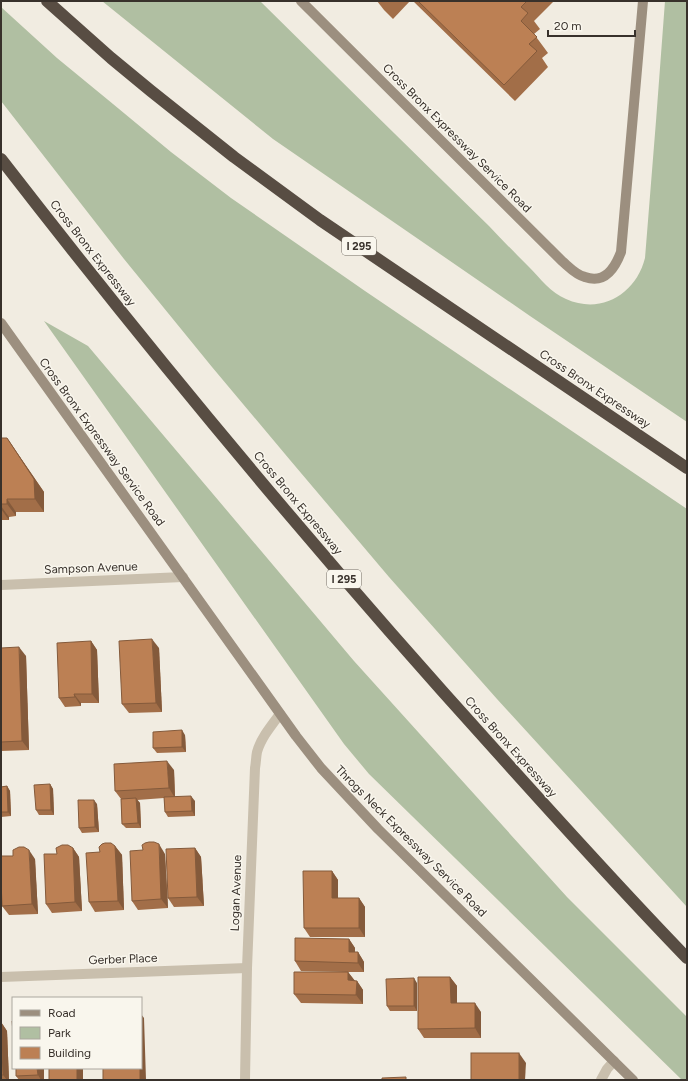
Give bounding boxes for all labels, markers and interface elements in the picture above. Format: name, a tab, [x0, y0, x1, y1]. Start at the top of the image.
scale bar	[548, 12, 635, 38]
text: 20 m	[554, 19, 582, 33]
street label: Cross Bronx Expressway Service Road	[380, 61, 534, 215]
street label: Cross Bronx Expressway	[47, 197, 139, 309]
road number: I 295	[342, 237, 376, 255]
street label: Cross Bronx Expressway	[537, 347, 654, 432]
street label: Cross Bronx Expressway Service Road	[36, 355, 168, 529]
street label: Cross Bronx Expressway	[251, 448, 346, 558]
street label: Sampson Avenue	[44, 559, 138, 577]
road number: I 295	[327, 570, 361, 588]
street label: Cross Bronx Expressway	[462, 694, 560, 801]
street label: Throgs Neck Expressway Service Road	[333, 763, 489, 919]
street label: Logan Avenue	[228, 854, 244, 932]
street label: Gerber Place	[88, 951, 158, 967]
legend	[12, 997, 142, 1069]
text: Road	[48, 1006, 76, 1020]
text: Park	[48, 1026, 71, 1040]
text: Building	[48, 1046, 91, 1060]

